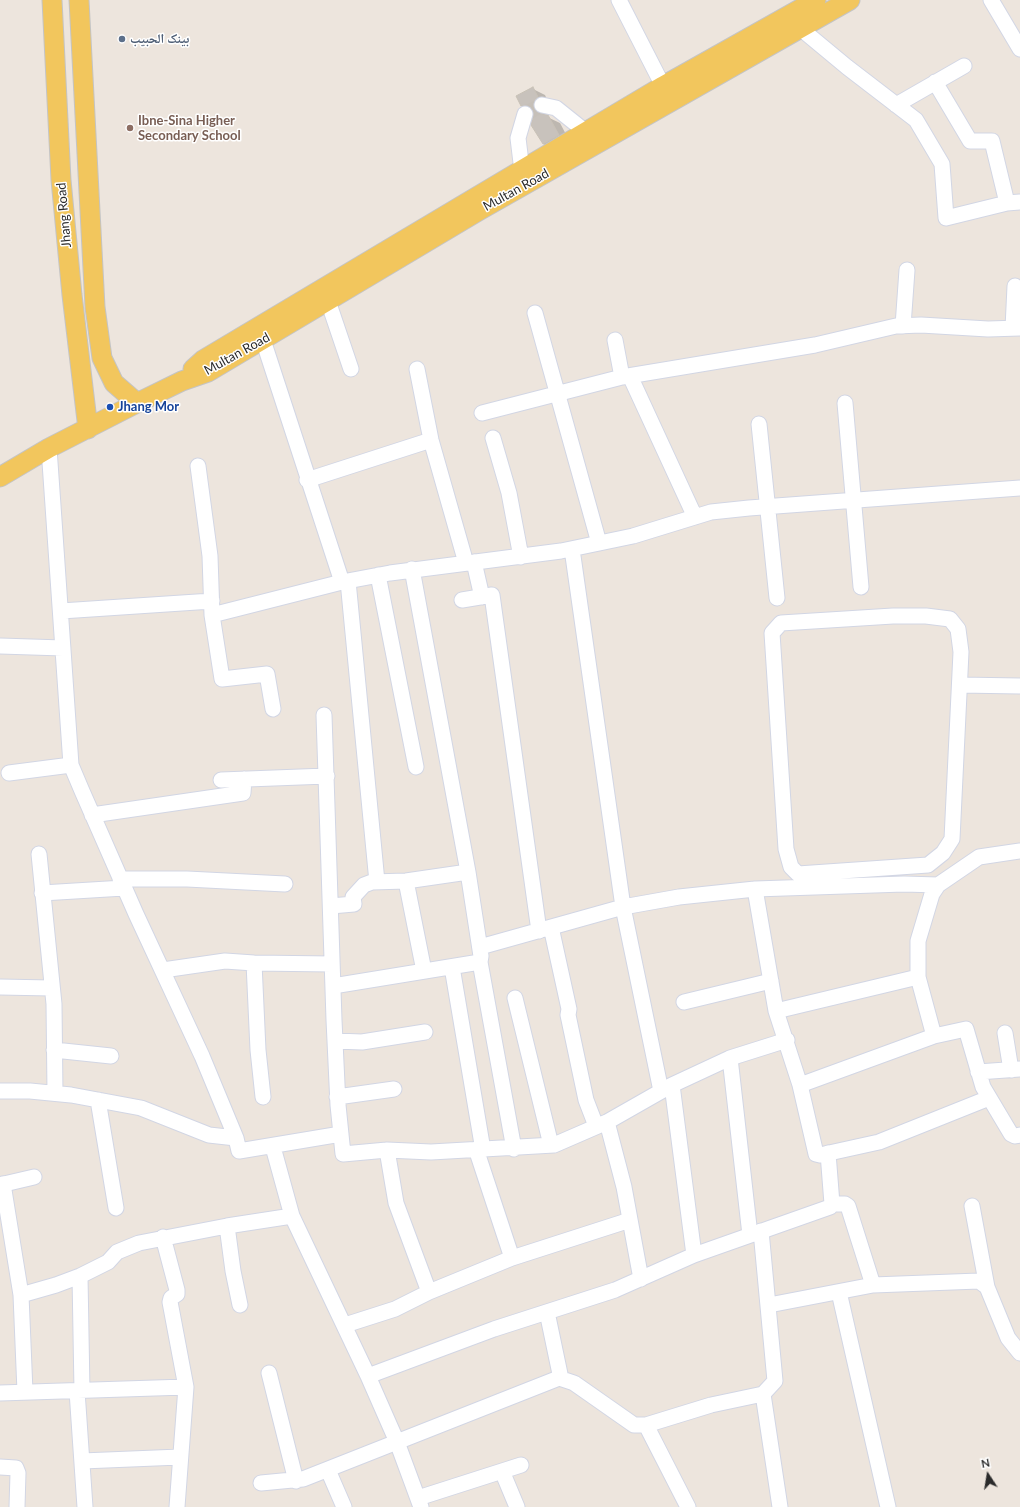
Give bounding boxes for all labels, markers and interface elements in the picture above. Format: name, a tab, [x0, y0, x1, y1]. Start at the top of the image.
place label: بينک الحبيب	[130, 31, 189, 47]
marker: بينک الحبيب	[117, 34, 127, 44]
place label: Ibne-Sina Higher Secondary School	[138, 113, 241, 144]
marker: Ibne-Sina Higher Secondary School	[125, 123, 135, 133]
street label: Multan Road	[480, 166, 552, 214]
street label: Jhang Road	[53, 182, 75, 248]
street label: Multan Road	[201, 330, 273, 378]
place label: Jhang Mor	[118, 399, 179, 415]
marker: Jhang Mor	[105, 402, 115, 412]
north arrow	[968, 1455, 1008, 1495]
text: N	[980, 1456, 991, 1470]

